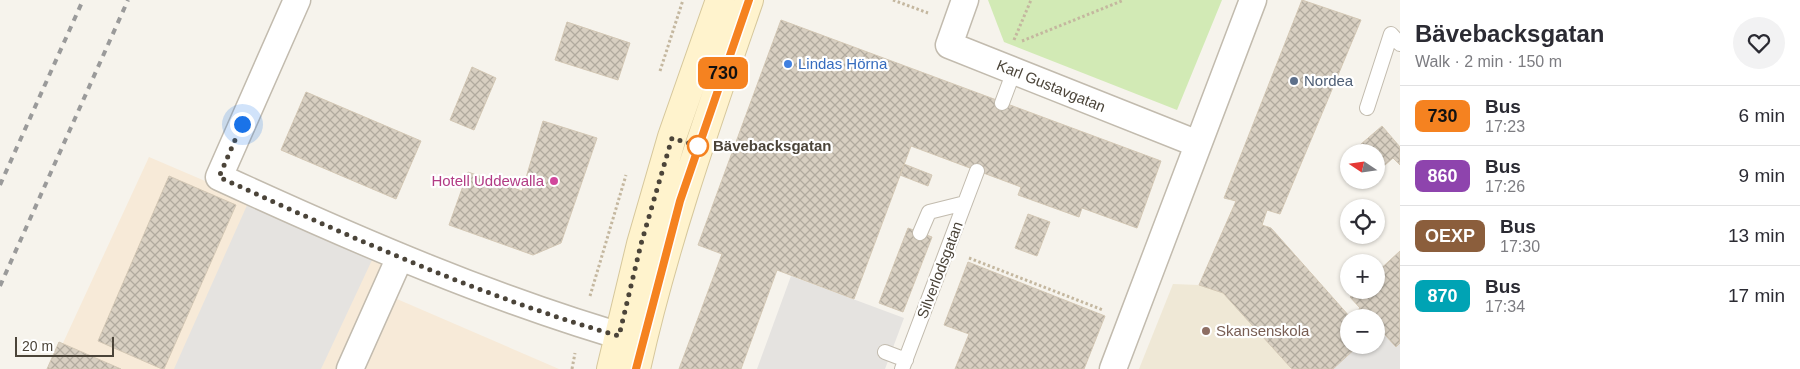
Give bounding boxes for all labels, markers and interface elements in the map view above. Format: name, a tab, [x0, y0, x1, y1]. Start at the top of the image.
button: heart	[1733, 17, 1785, 69]
text: Bävebacksgatan	[1415, 20, 1604, 47]
text: Walk · 2 min · 150 m	[1415, 53, 1562, 70]
place label: Lindas Hörna	[798, 55, 888, 72]
street label: Karl Gustavgatan	[994, 56, 1108, 115]
line badge: 730	[694, 57, 752, 89]
marker: Lindas Hörna	[782, 58, 794, 70]
text: 730	[708, 63, 738, 83]
place label: Nordea	[1304, 72, 1354, 89]
marker: Nordea	[1288, 75, 1300, 87]
text: Bus	[1485, 96, 1521, 117]
text: 6 min	[1739, 105, 1785, 126]
text: 730	[1427, 106, 1458, 126]
your location	[230, 112, 255, 137]
text: 17:23	[1485, 118, 1525, 135]
marker: Bävebacksgatan	[687, 135, 709, 157]
place label: Bävebacksgatan	[713, 137, 831, 154]
north arrow	[1340, 144, 1385, 189]
map controls	[1340, 144, 1385, 354]
text: Bus	[1485, 156, 1521, 177]
text: 9 min	[1739, 165, 1785, 186]
text: 860	[1427, 166, 1458, 186]
place label: Hotell Uddewalla	[431, 172, 545, 189]
marker: Hotell Uddewalla	[548, 175, 560, 187]
text: 17:26	[1485, 178, 1525, 195]
button: locate	[1340, 199, 1385, 244]
text: Bus	[1500, 216, 1536, 237]
street label: Silverlodsgatan	[913, 219, 966, 321]
text: 13 min	[1728, 225, 1785, 246]
text: OEXP	[1425, 226, 1475, 246]
text: 17:30	[1500, 238, 1540, 255]
button: +	[1340, 254, 1385, 299]
text: Bus	[1485, 276, 1521, 297]
text: 17 min	[1728, 285, 1785, 306]
text: 870	[1427, 286, 1458, 306]
text: 17:34	[1485, 298, 1525, 315]
button: −	[1340, 309, 1385, 354]
place label: Skansenskola	[1216, 322, 1310, 339]
marker: Skansenskola	[1200, 325, 1212, 337]
scale bar	[15, 334, 114, 357]
text: 20 m	[22, 338, 53, 354]

